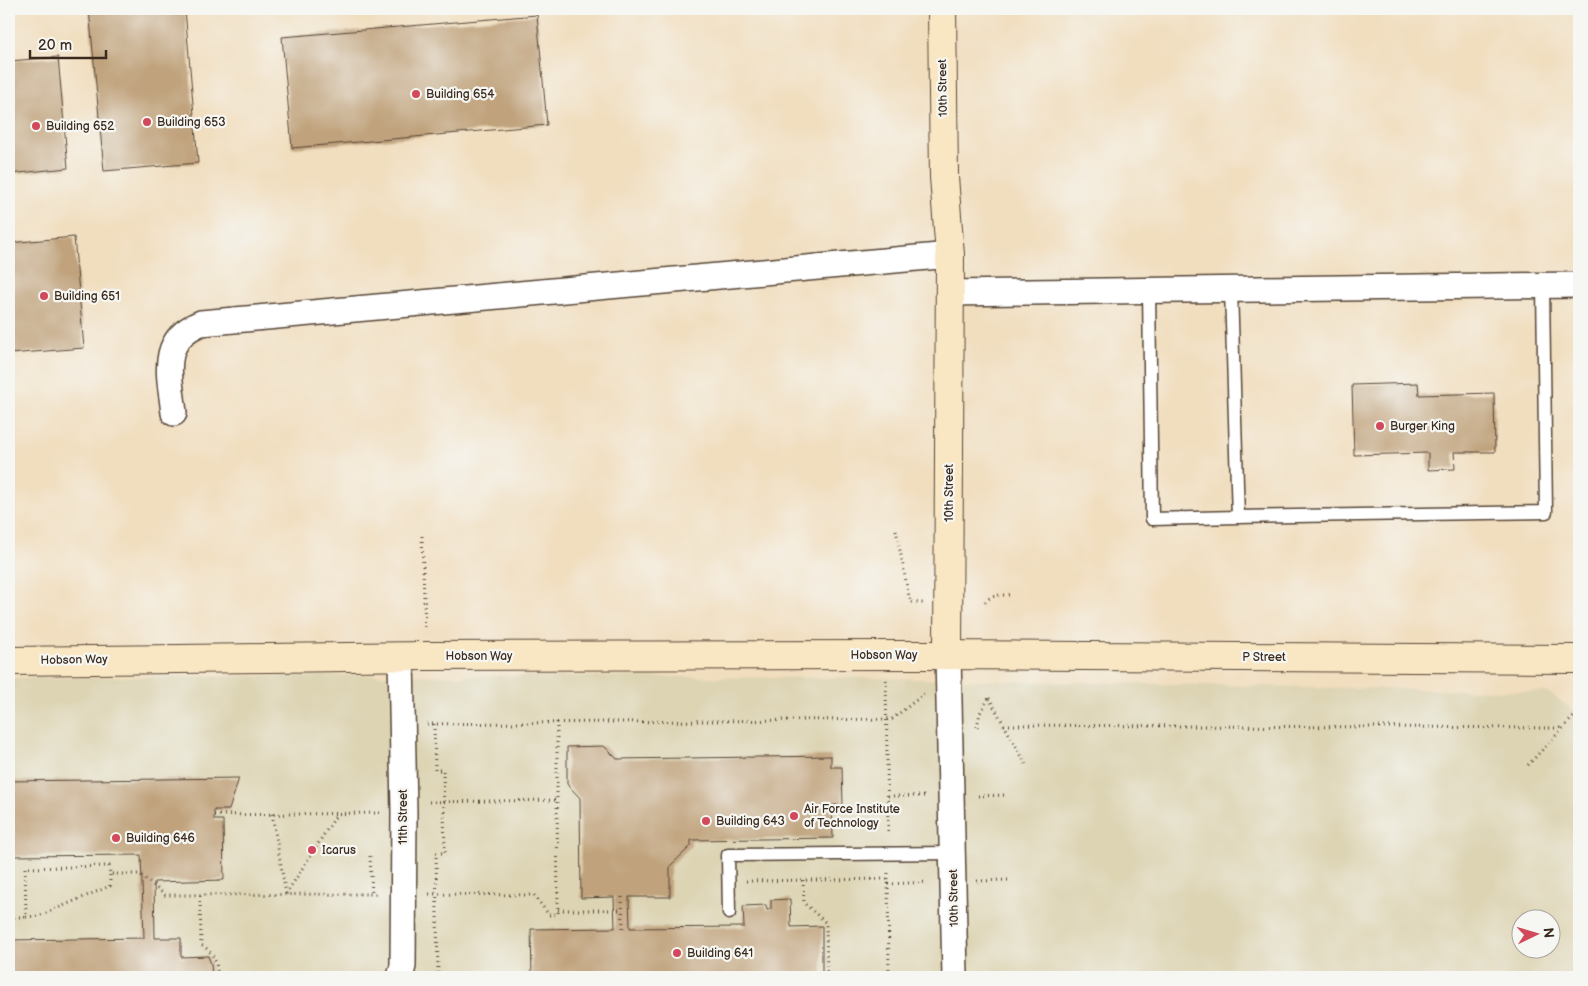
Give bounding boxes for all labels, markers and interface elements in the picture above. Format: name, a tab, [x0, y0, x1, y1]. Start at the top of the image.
scale bar	[30, 28, 106, 60]
text: 20 m	[38, 36, 72, 55]
street label: 10th Street	[935, 59, 951, 117]
place label: Building 654	[426, 87, 495, 102]
marker: Building 654	[410, 88, 422, 100]
place label: Building 653	[157, 115, 226, 130]
marker: Building 653	[141, 116, 153, 128]
place label: Building 652	[46, 119, 114, 134]
marker: Building 652	[30, 120, 42, 132]
place label: Building 651	[54, 289, 120, 304]
marker: Building 651	[38, 290, 50, 302]
place label: Burger King	[1390, 419, 1455, 434]
marker: Burger King	[1374, 420, 1386, 432]
street label: 10th Street	[942, 464, 957, 522]
street label: Hobson Way	[850, 648, 918, 663]
street label: Hobson Way	[445, 649, 513, 664]
street label: P Street	[1242, 650, 1286, 665]
street label: Hobson Way	[40, 652, 108, 668]
street label: 11th Street	[396, 789, 411, 845]
place label: Air Force Institute of Technology	[804, 802, 900, 831]
marker: Air Force Institute of Technology	[788, 810, 800, 822]
place label: Building 643	[716, 814, 785, 829]
marker: Building 643	[700, 815, 712, 827]
place label: Building 646	[126, 831, 195, 846]
marker: Building 646	[110, 832, 122, 844]
place label: Icarus	[322, 843, 356, 858]
marker: Icarus	[306, 844, 318, 856]
street label: 10th Street	[946, 869, 962, 927]
north arrow	[1510, 908, 1560, 958]
text: N	[1540, 927, 1557, 939]
place label: Building 641	[687, 946, 753, 961]
marker: Building 641	[671, 947, 683, 959]

